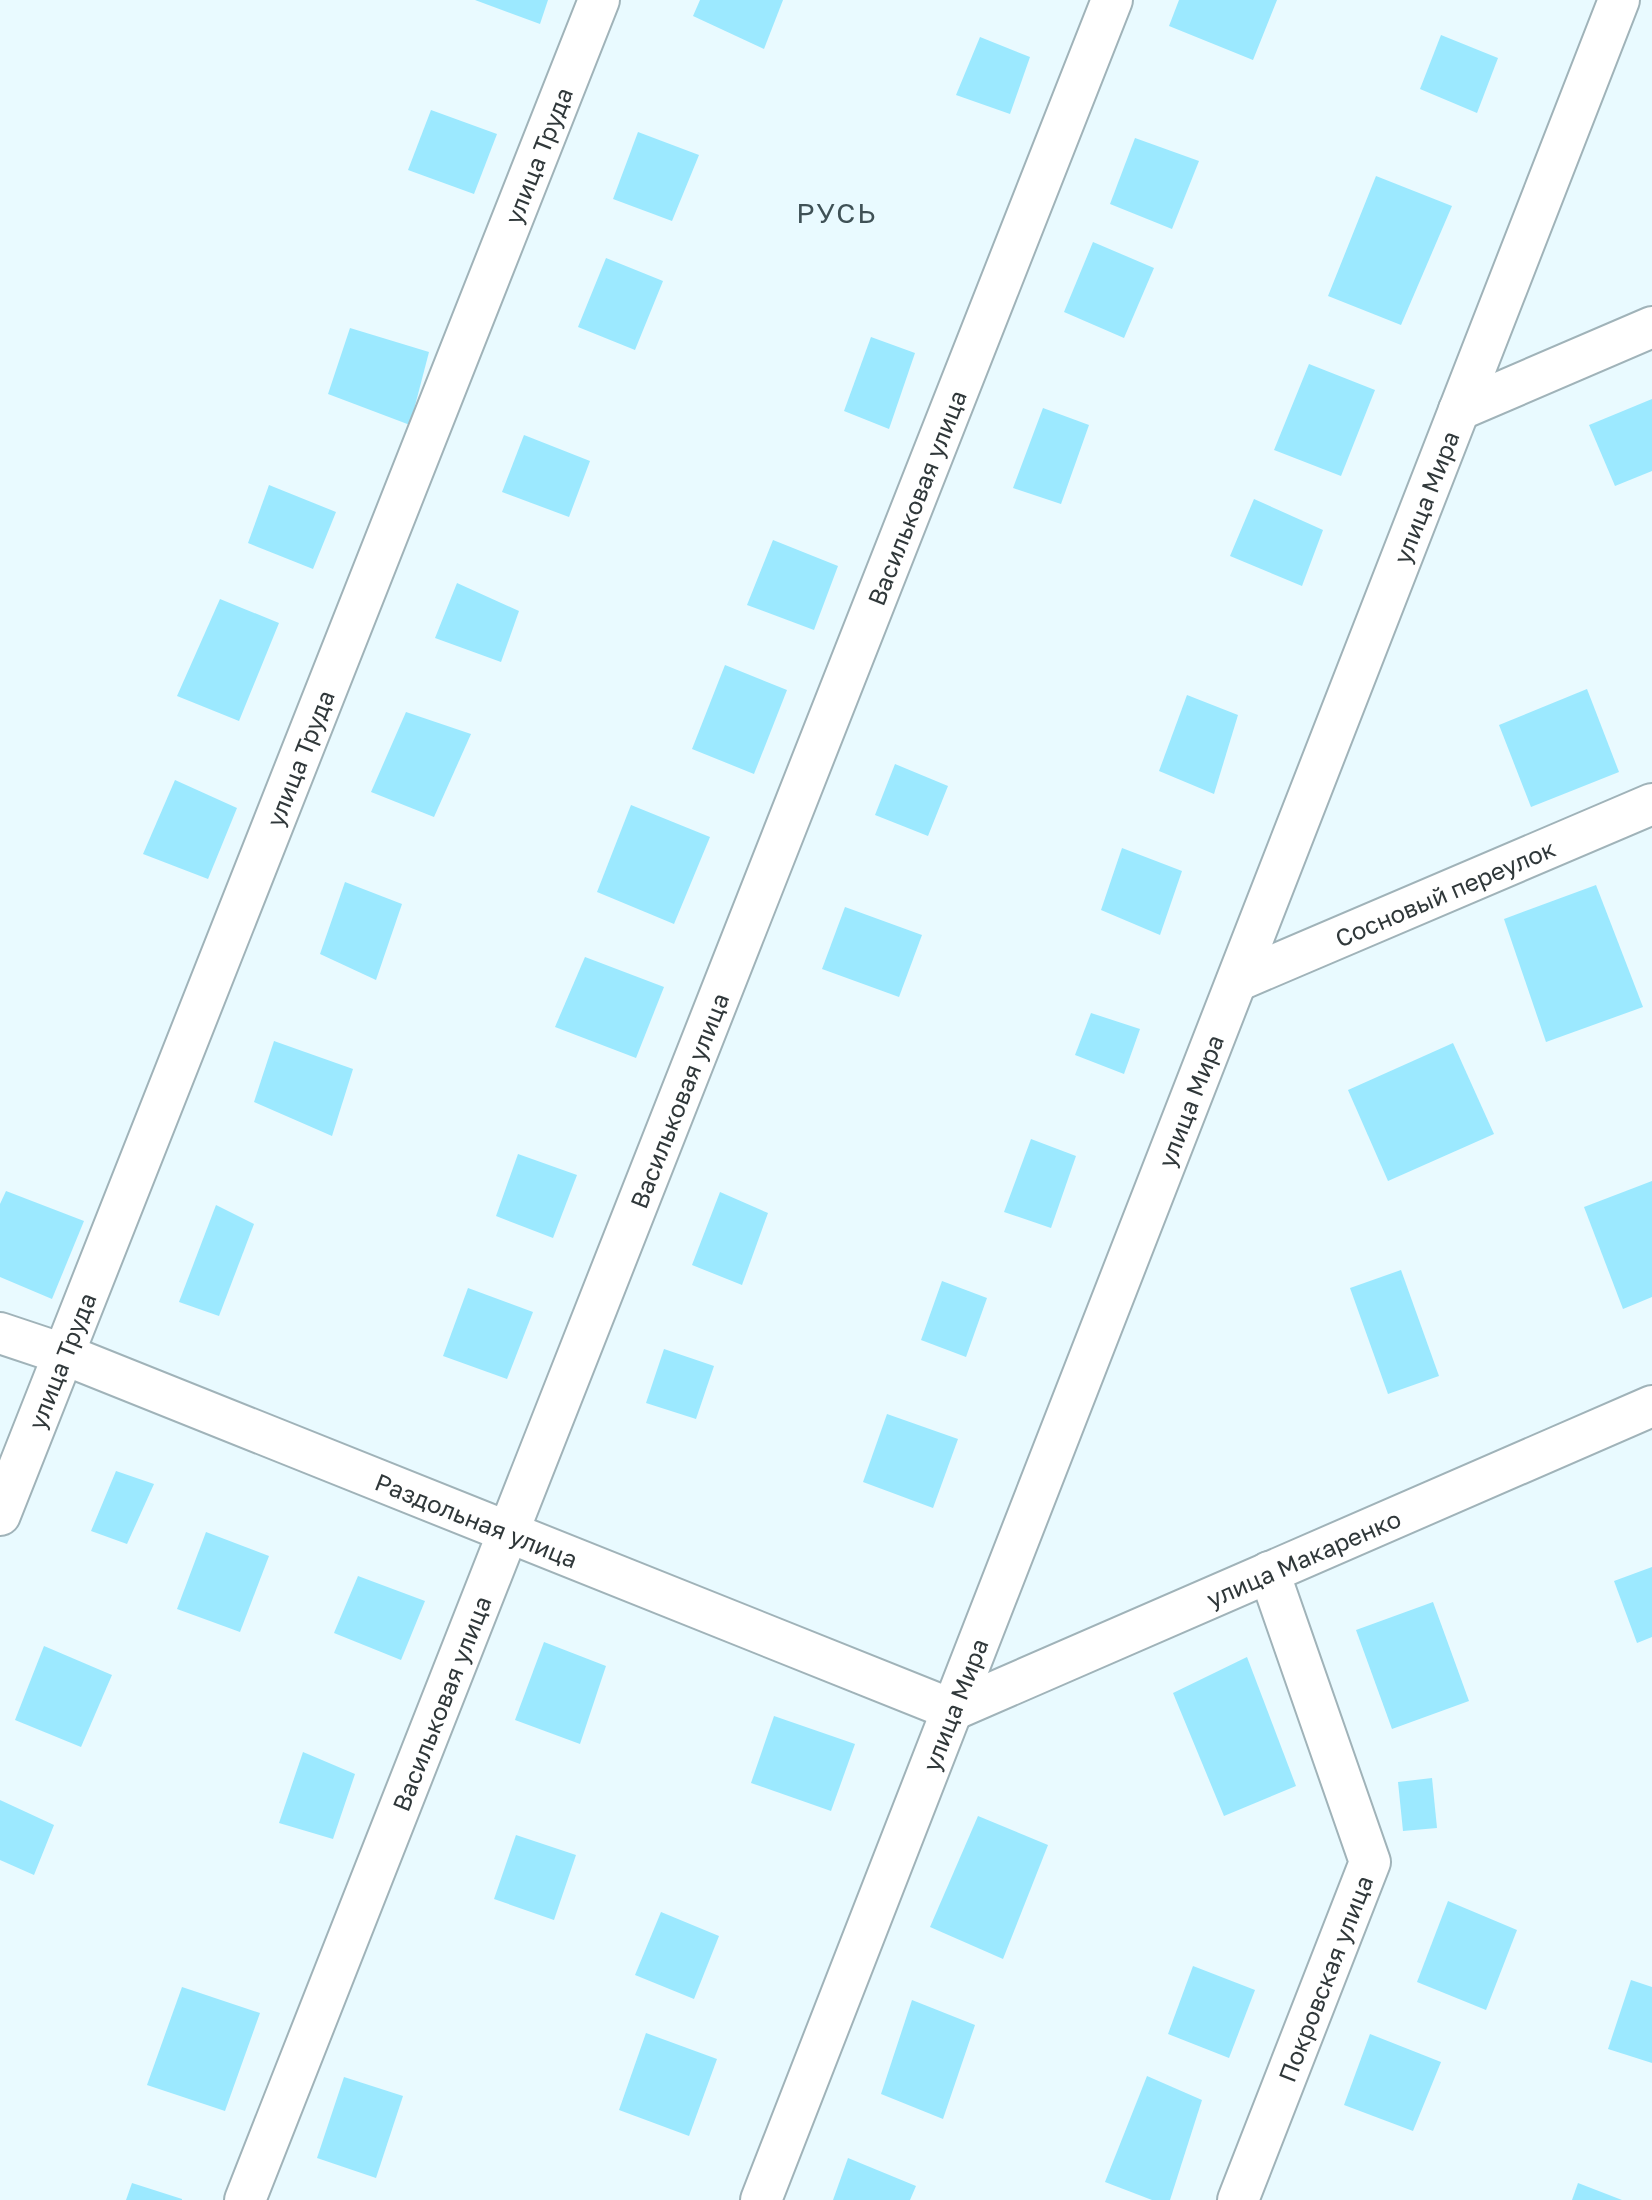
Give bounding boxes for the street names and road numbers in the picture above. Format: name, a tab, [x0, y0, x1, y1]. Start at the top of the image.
street label: улица Труда	[498, 83, 578, 228]
street label: Васильковая улица	[861, 386, 971, 609]
street label: улица Мира	[1386, 426, 1464, 567]
street label: улица Труда	[259, 686, 339, 831]
street label: Сосновый переулок	[1330, 833, 1559, 952]
street label: Васильковая улица	[623, 989, 734, 1212]
street label: улица Мира	[1151, 1030, 1229, 1171]
street label: улица Труда	[21, 1288, 101, 1433]
street label: Раздольная улица	[371, 1466, 582, 1573]
street label: улица Макаренко	[1202, 1503, 1405, 1613]
street label: Васильковая улица	[385, 1591, 496, 1815]
street label: улица Мира	[915, 1634, 993, 1775]
street label: Покровская улица	[1271, 1871, 1378, 2086]

